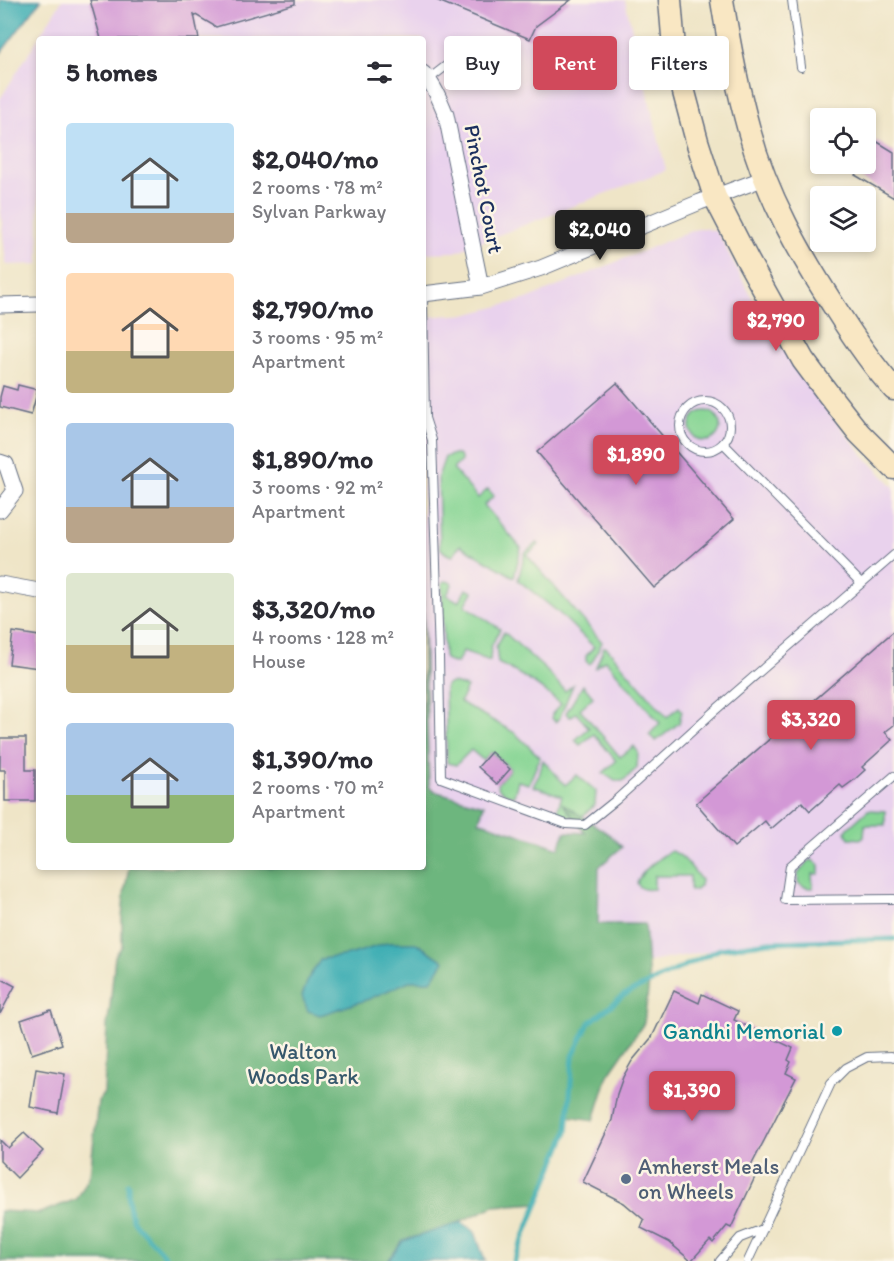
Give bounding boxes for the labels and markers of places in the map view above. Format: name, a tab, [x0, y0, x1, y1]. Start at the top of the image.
pin: $2,040	[551, 210, 649, 261]
pin: $2,790	[727, 301, 825, 352]
pin: $1,890	[587, 435, 685, 486]
pin: $3,320	[762, 700, 860, 751]
place label: Gandhi Memorial	[663, 1018, 825, 1045]
marker: Gandhi Memorial	[830, 1024, 844, 1038]
pin: $1,390	[643, 1071, 741, 1122]
place label: Amherst Meals on Wheels	[638, 1153, 779, 1205]
marker: Amherst Meals on Wheels	[619, 1172, 633, 1186]

